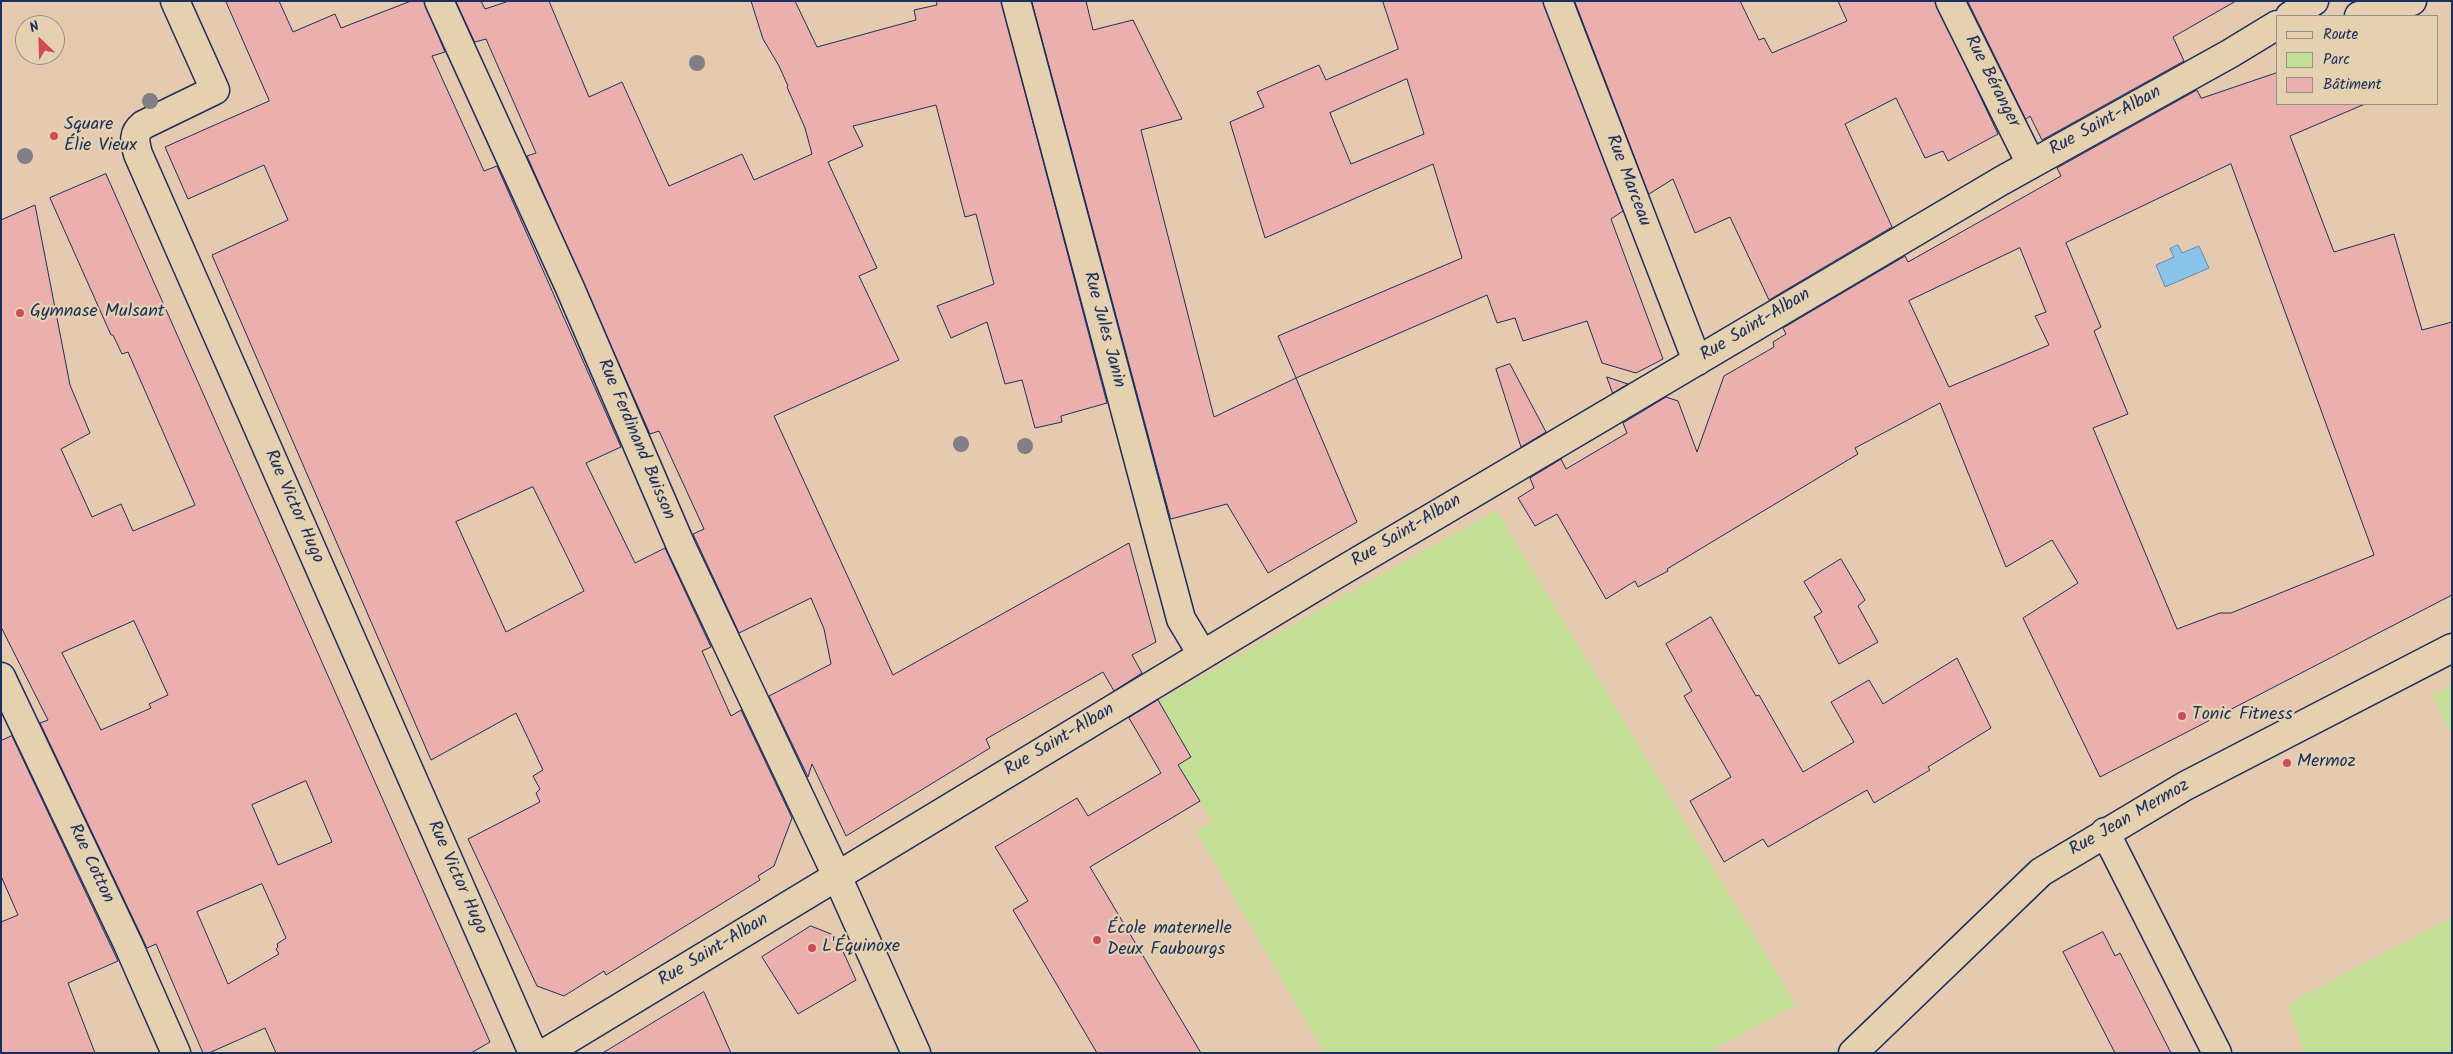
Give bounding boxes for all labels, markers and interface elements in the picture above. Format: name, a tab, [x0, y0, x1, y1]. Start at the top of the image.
north arrow	[15, 15, 65, 65]
text: N	[26, 15, 43, 39]
legend	[2276, 15, 2438, 105]
text: Route	[2323, 23, 2358, 47]
street label: Rue Béranger	[1959, 32, 2023, 132]
text: Parc	[2323, 48, 2350, 72]
text: Bâtiment	[2323, 73, 2382, 97]
street label: Rue Saint-Alban	[2046, 82, 2166, 162]
place label: Square Élie Vieux	[64, 115, 137, 158]
marker: Square Élie Vieux	[48, 130, 60, 142]
street label: Rue Marceau	[1600, 132, 1654, 230]
street label: Rue Jules Janin	[1077, 270, 1129, 390]
street label: Rue Saint-Alban	[1697, 285, 1815, 367]
place label: Gymnase Mulsant	[30, 302, 165, 324]
marker: Gymnase Mulsant	[14, 307, 26, 319]
street label: Rue Ferdinand Buisson	[591, 356, 679, 524]
street label: Rue Victor Hugo	[258, 447, 328, 567]
street label: Rue Saint-Alban	[1348, 491, 1466, 573]
street label: Rue Saint-Alban	[1001, 700, 1119, 782]
place label: Tonic Fitness	[2192, 705, 2293, 727]
marker: Tonic Fitness	[2176, 710, 2188, 722]
place label: Mermoz	[2297, 752, 2356, 774]
marker: Mermoz	[2281, 757, 2293, 769]
street label: Rue Jean Mermoz	[2066, 776, 2194, 862]
street label: Rue Victor Hugo	[421, 818, 491, 938]
street label: Rue Cotton	[62, 821, 118, 907]
street label: Rue Saint-Alban	[655, 910, 773, 992]
place label: École maternelle Deux Faubourgs	[1107, 919, 1232, 962]
marker: École maternelle Deux Faubourgs	[1091, 934, 1103, 946]
place label: L'Équinoxe	[822, 937, 900, 959]
marker: L'Équinoxe	[806, 942, 818, 954]

